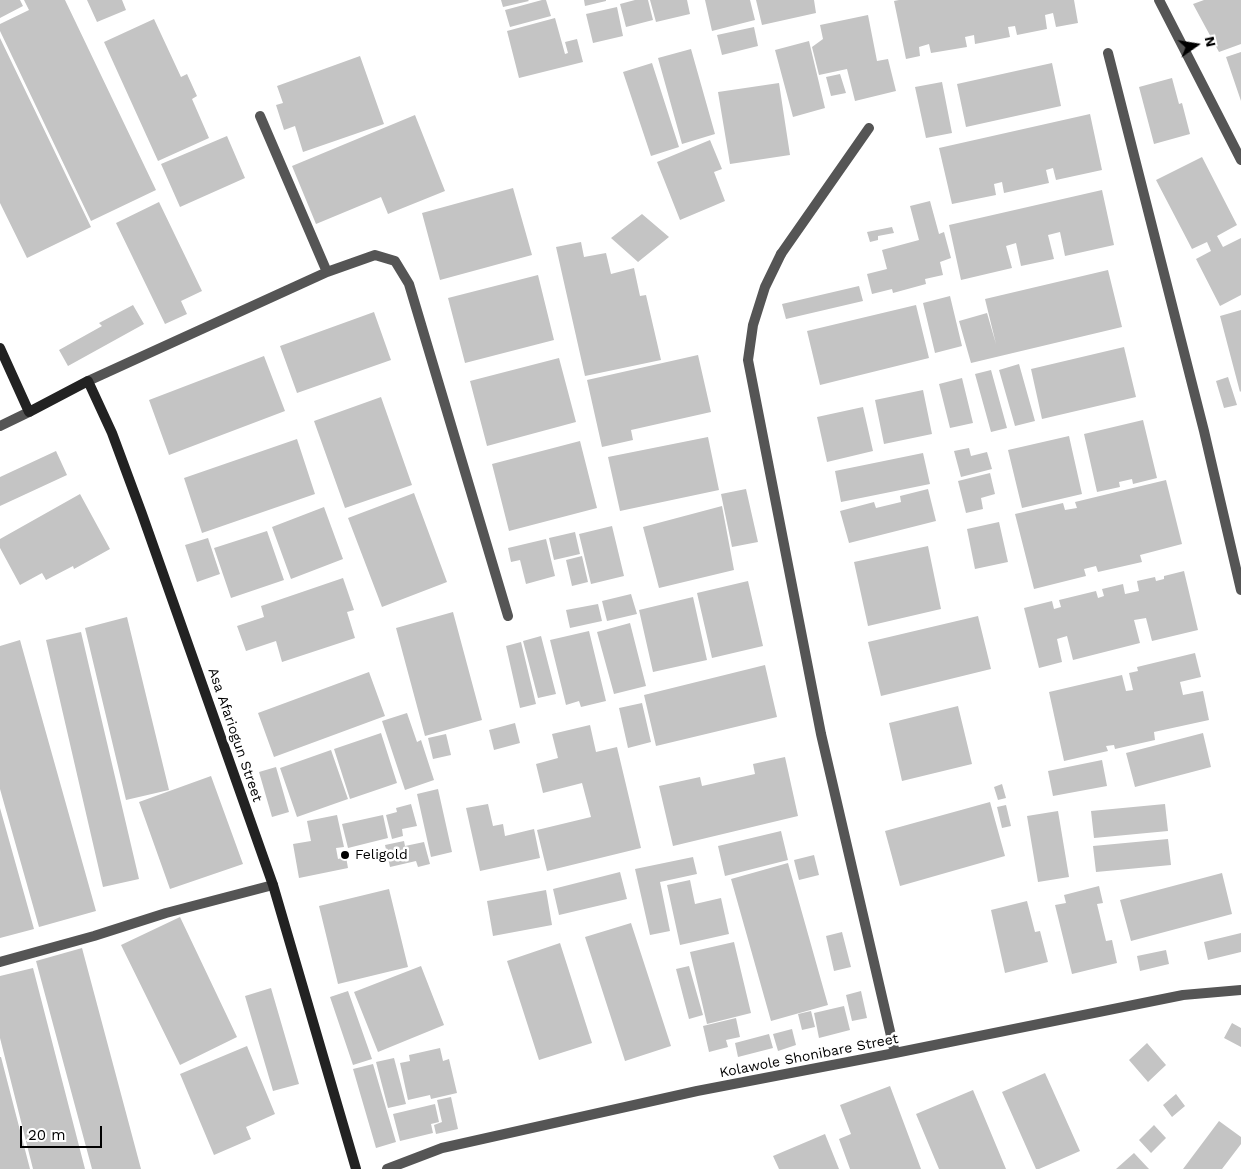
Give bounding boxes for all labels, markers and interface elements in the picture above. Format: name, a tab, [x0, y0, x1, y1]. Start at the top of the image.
north arrow	[1171, 20, 1221, 70]
text: N	[1202, 35, 1220, 48]
street label: Asa Afariogun Street	[204, 666, 266, 804]
place label: Feligold	[355, 847, 408, 863]
marker: Feligold	[339, 849, 351, 861]
street label: Kolawole Shonibare Street	[718, 1030, 900, 1082]
scale bar	[22, 1116, 105, 1148]
text: 20 m	[28, 1126, 66, 1144]

